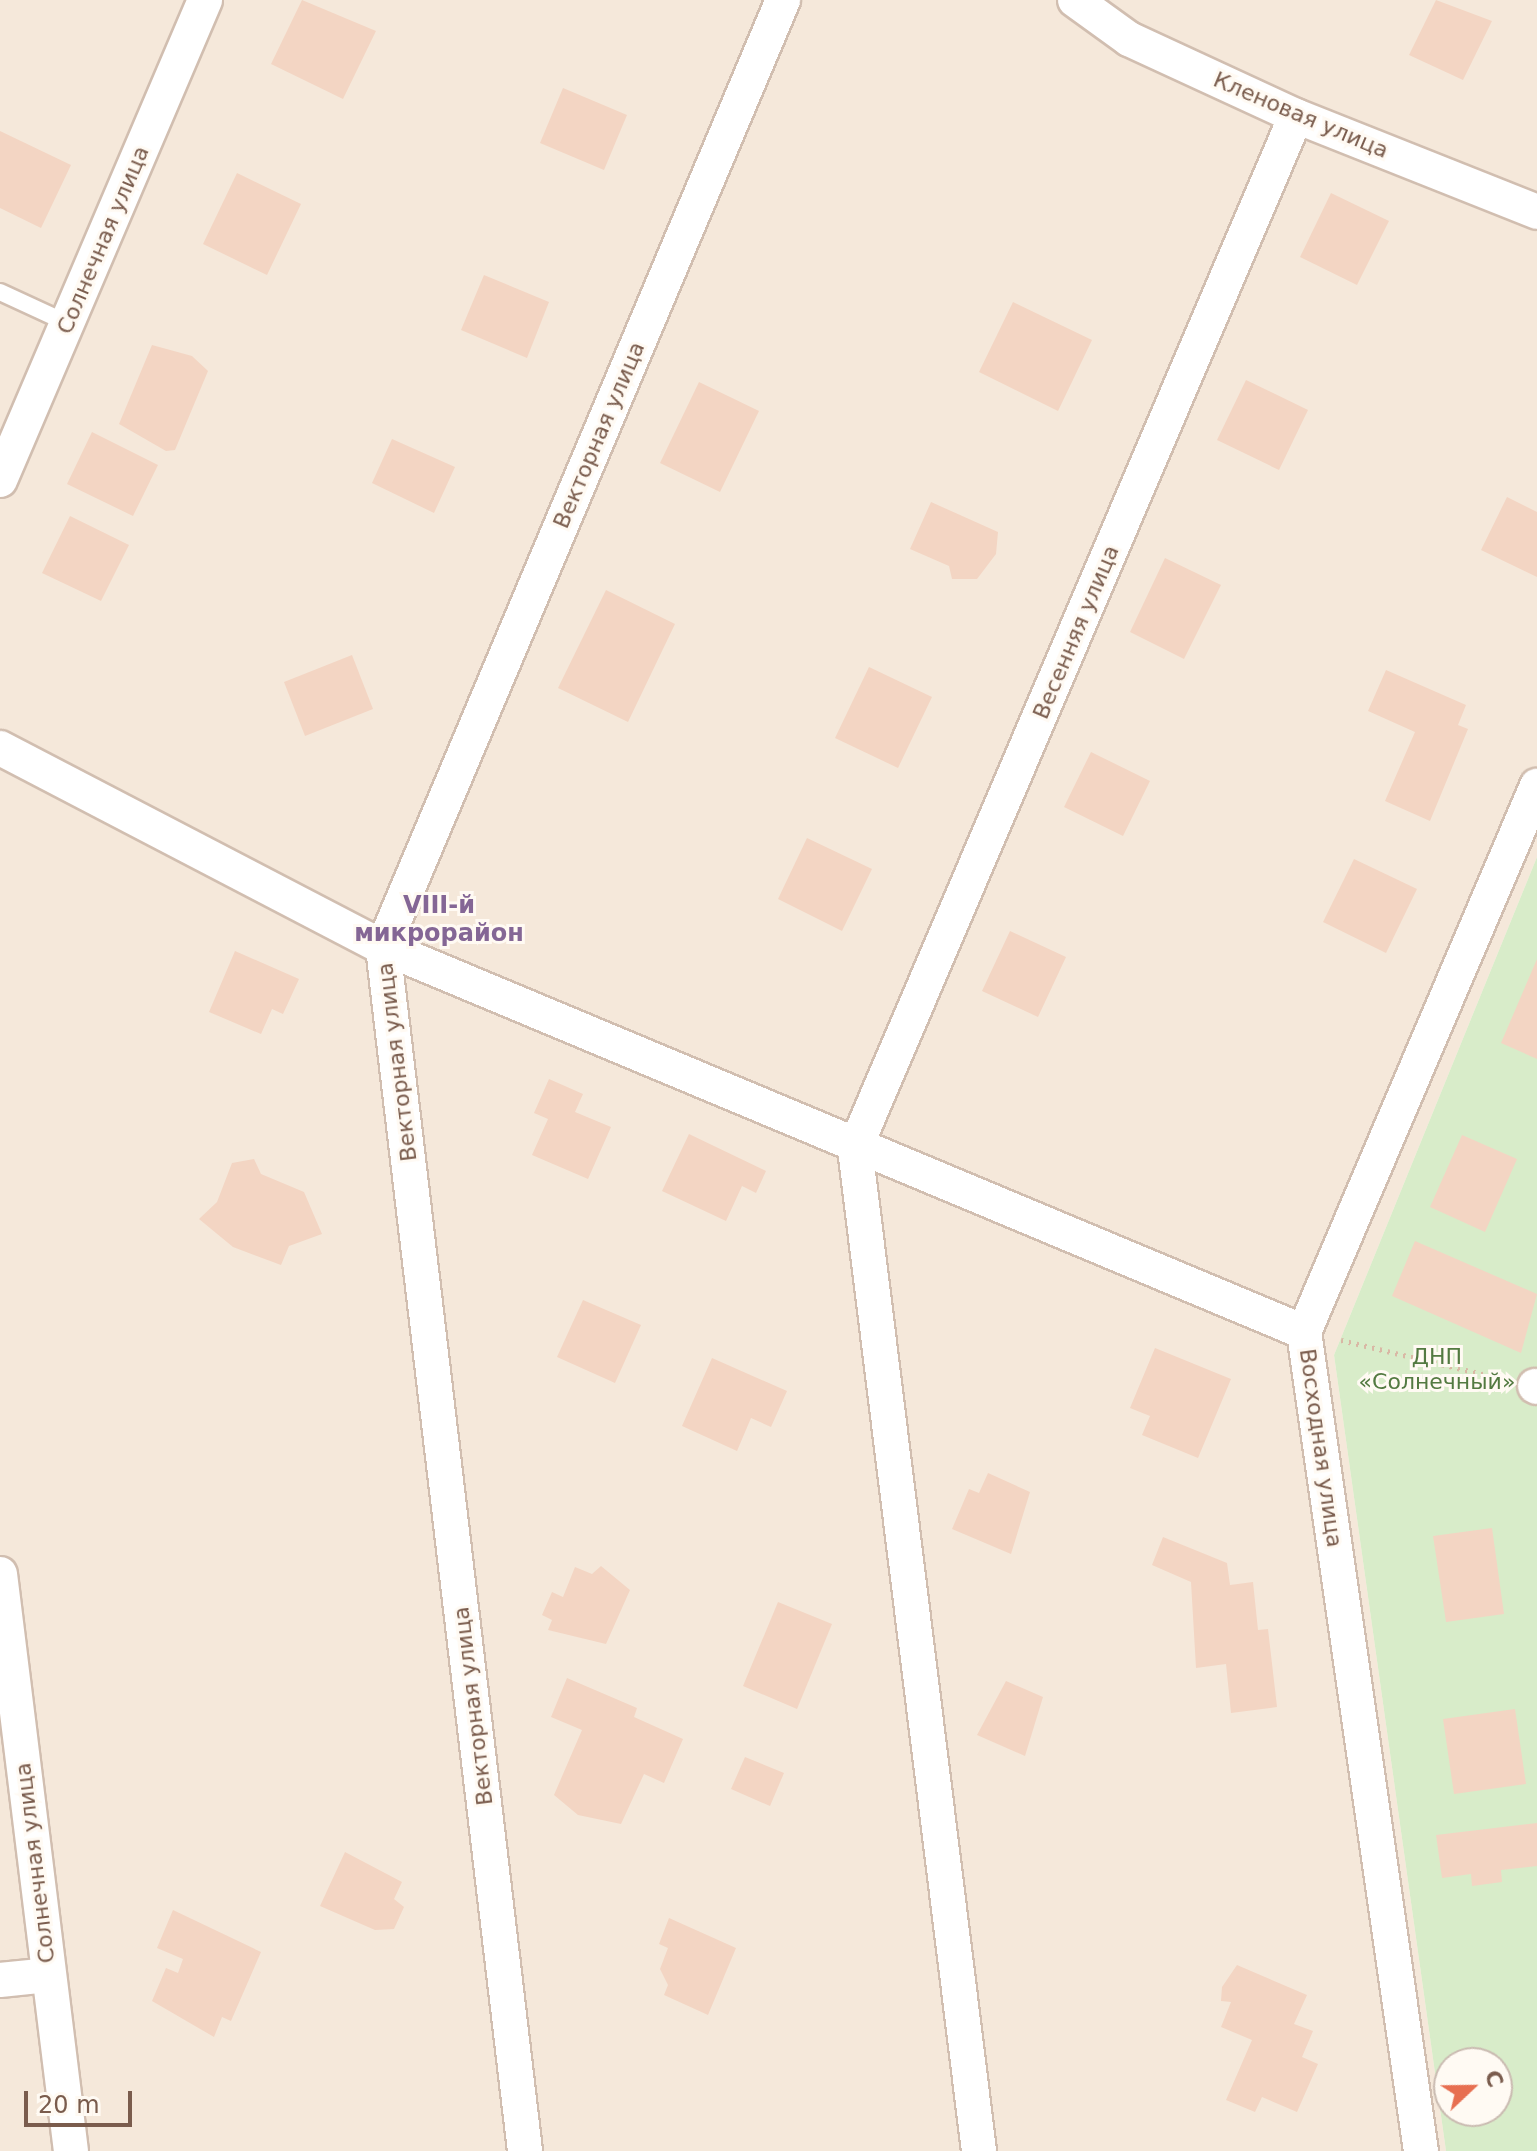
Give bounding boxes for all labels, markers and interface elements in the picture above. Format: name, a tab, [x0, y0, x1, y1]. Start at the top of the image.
street label: Кленовая улица	[1210, 66, 1392, 164]
street label: Солнечная улица	[51, 142, 155, 338]
street label: Векторная улица	[548, 338, 650, 532]
street label: Весенняя улица	[1027, 541, 1125, 723]
district label: VIII-й микрорайон	[354, 892, 524, 948]
street label: Векторная улица	[372, 961, 422, 1163]
park label: ДНП «Солнечный»	[1359, 1343, 1515, 1394]
street label: Восходная улица	[1294, 1347, 1348, 1549]
street label: Векторная улица	[448, 1605, 498, 1807]
street label: Солнечная улица	[10, 1761, 60, 1965]
north arrow	[1433, 2047, 1513, 2127]
text: С	[1479, 2066, 1508, 2091]
scale bar	[28, 2075, 136, 2125]
text: 20 m	[38, 2091, 100, 2119]

